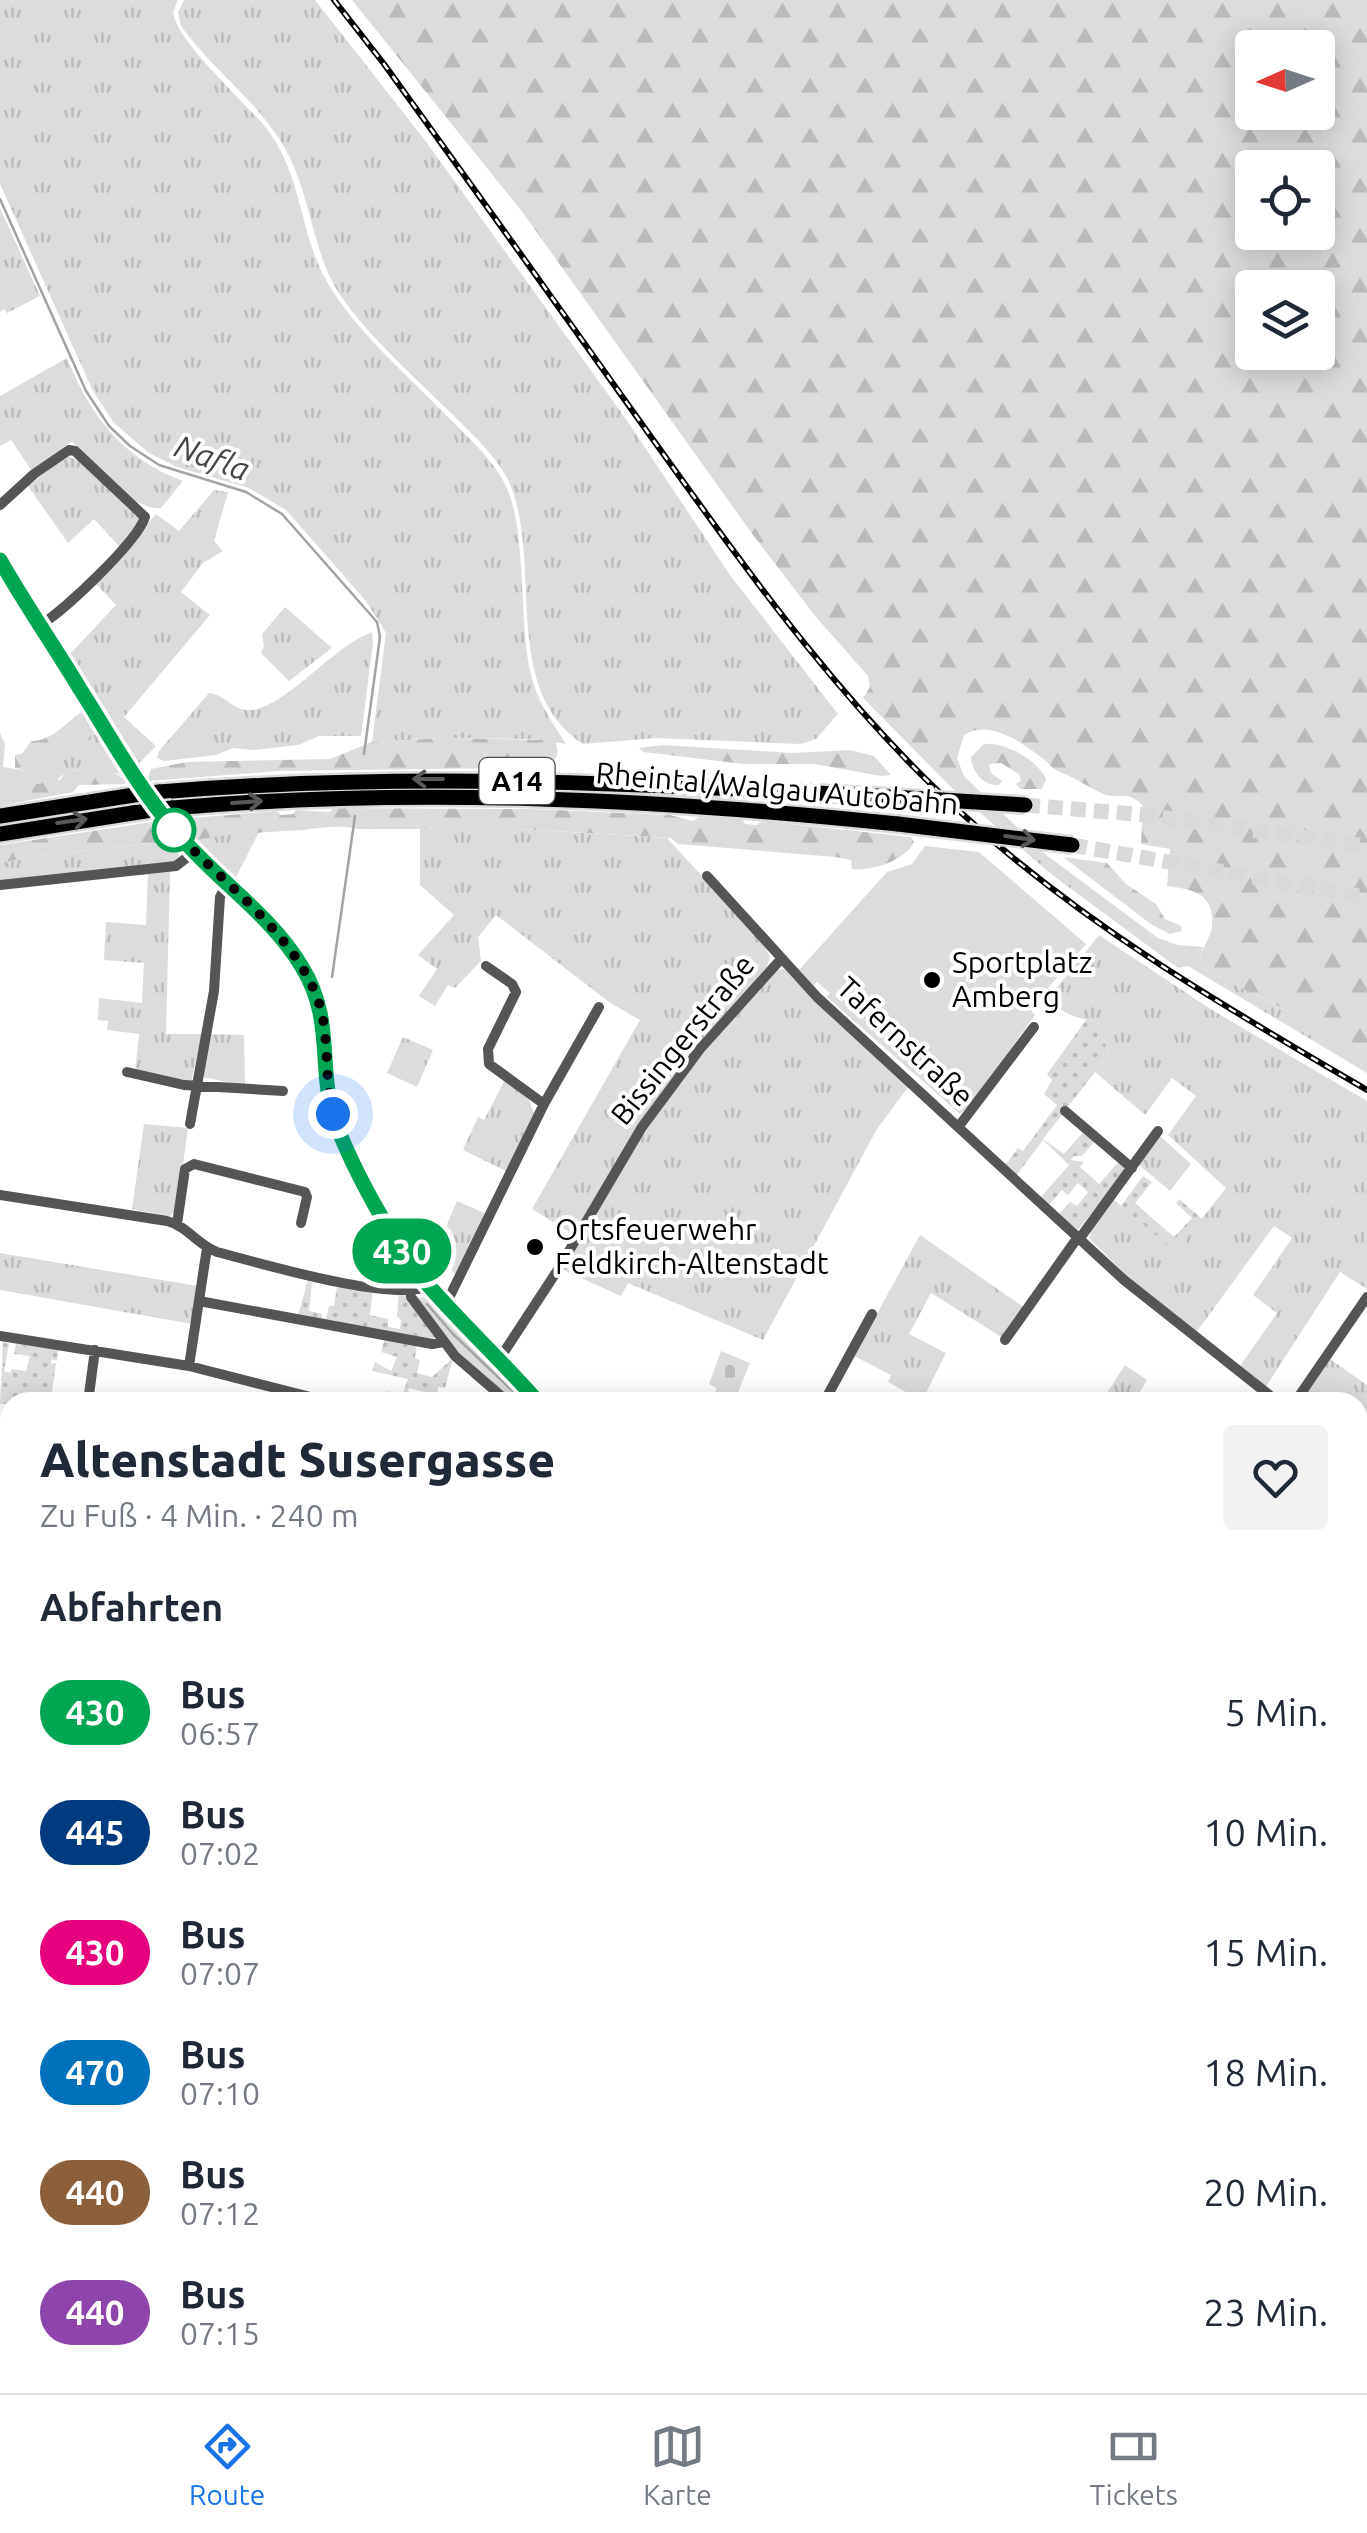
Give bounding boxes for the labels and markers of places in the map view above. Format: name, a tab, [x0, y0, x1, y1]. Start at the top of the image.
unlabelled marker	[153, 809, 195, 851]
place label: Sportplatz Amberg	[952, 945, 1092, 1013]
marker: Sportplatz Amberg	[921, 969, 943, 991]
place label: Ortsfeuerwehr Feldkirch-Altenstadt	[555, 1212, 829, 1280]
marker: Ortsfeuerwehr Feldkirch-Altenstadt	[524, 1236, 546, 1258]

